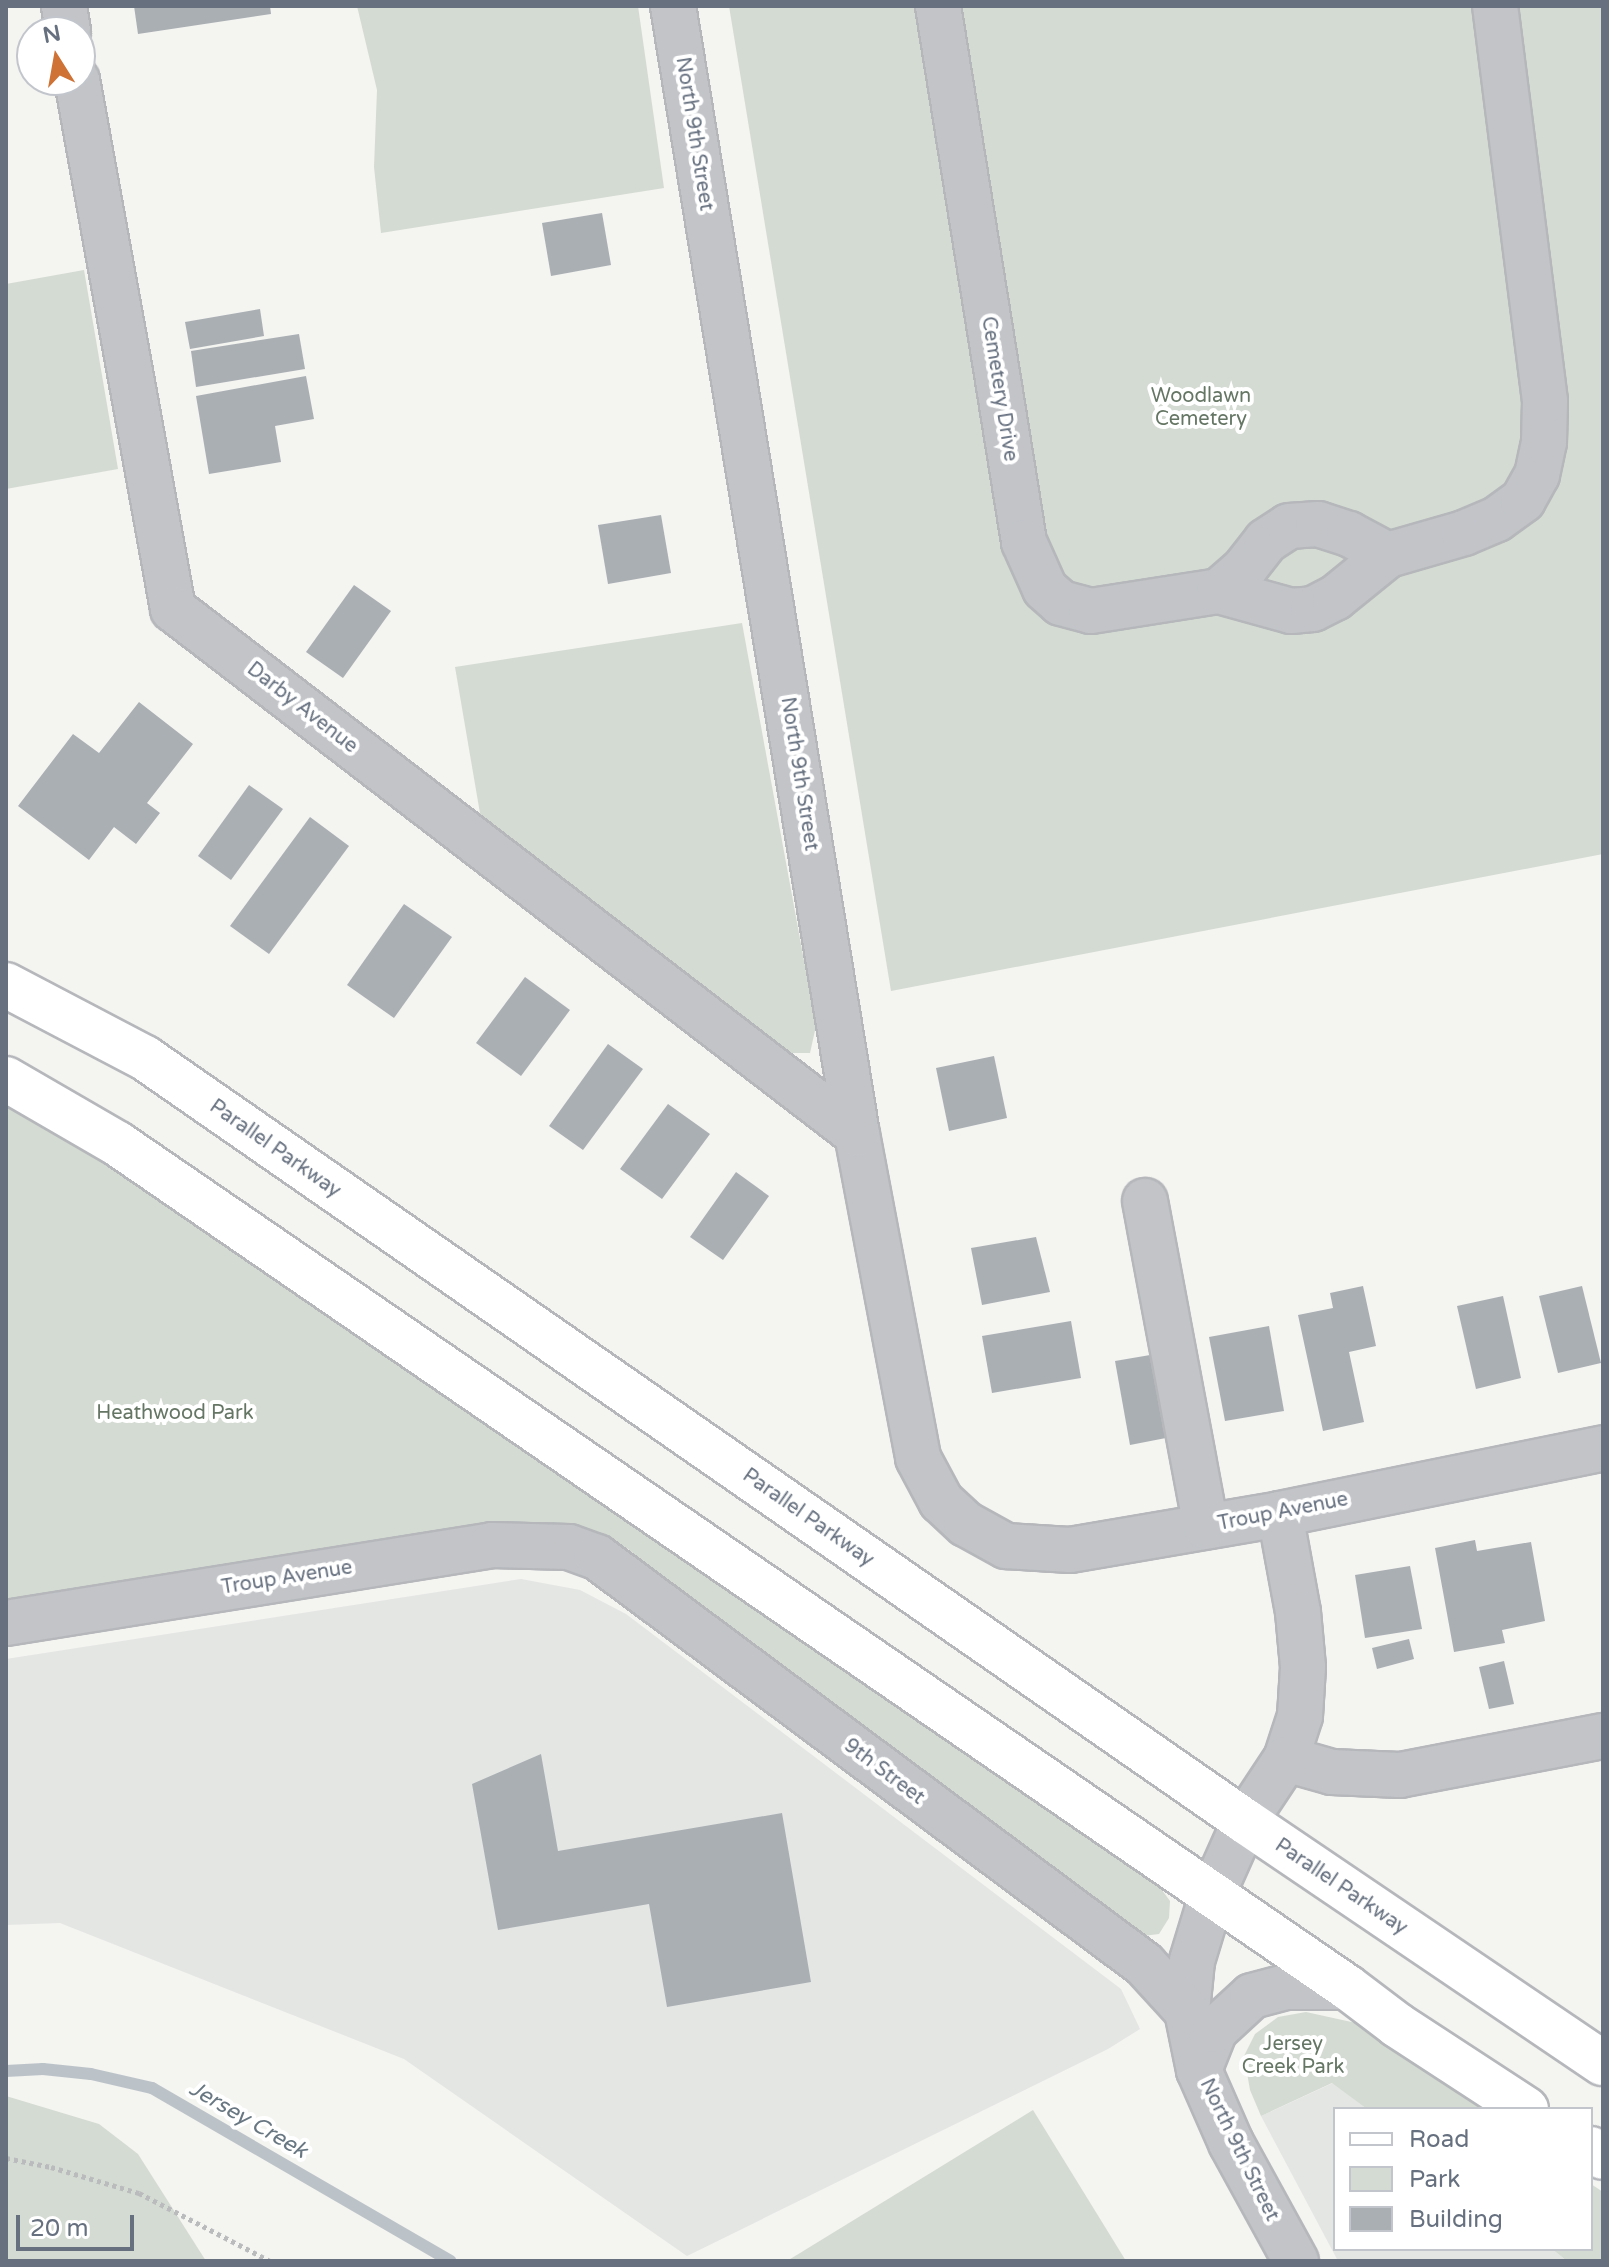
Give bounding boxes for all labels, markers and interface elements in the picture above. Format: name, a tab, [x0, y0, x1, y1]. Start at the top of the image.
north arrow	[16, 16, 96, 96]
text: N	[41, 20, 63, 49]
street label: North 9th Street	[670, 55, 718, 213]
street label: Cemetery Drive	[976, 315, 1022, 463]
park label: Woodlawn Cemetery	[1151, 384, 1251, 431]
street label: Darby Avenue	[242, 657, 362, 759]
street label: North 9th Street	[775, 695, 823, 853]
street label: Parallel Parkway	[205, 1095, 345, 1203]
park label: Heathwood Park	[96, 1401, 254, 1425]
street label: Parallel Parkway	[738, 1464, 878, 1572]
street label: Troup Avenue	[1216, 1488, 1350, 1536]
street label: Troup Avenue	[220, 1556, 354, 1600]
street label: 9th Street	[839, 1734, 929, 1810]
street label: Parallel Parkway	[1270, 1834, 1412, 1940]
park label: Jersey Creek Park	[1242, 2032, 1344, 2079]
street label: North 9th Street	[1194, 2075, 1284, 2225]
water label: Jersey Creek	[184, 2076, 312, 2164]
legend	[1333, 2107, 1593, 2251]
text: Road	[1409, 2125, 1469, 2154]
text: Park	[1409, 2165, 1460, 2194]
scale bar	[20, 2199, 138, 2249]
text: Building	[1409, 2205, 1503, 2234]
text: 20 m	[30, 2214, 88, 2243]

